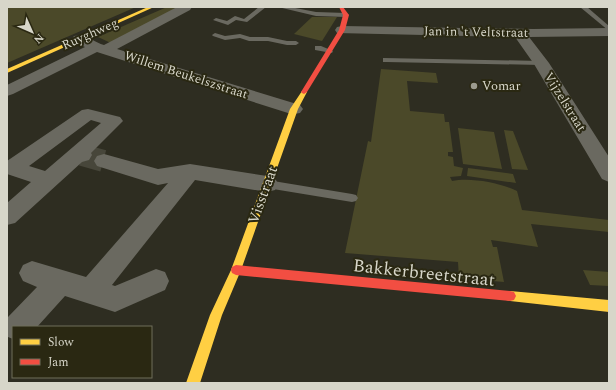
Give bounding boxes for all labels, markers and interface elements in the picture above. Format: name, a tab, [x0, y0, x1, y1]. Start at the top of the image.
north arrow	[12, 12, 52, 52]
street label: Ruyghweg	[59, 13, 121, 55]
street label: Jan in 't Veltstraat	[424, 21, 529, 43]
text: N	[30, 30, 48, 48]
street label: Willem Beukelszstraat	[122, 46, 251, 105]
street label: Vijzelstraat	[539, 68, 591, 136]
place label: Vomar	[482, 76, 521, 96]
marker: Vomar	[469, 81, 479, 91]
street label: Visstraat	[242, 163, 284, 227]
street label: Bakkerbreetstraat	[352, 252, 496, 294]
legend	[12, 326, 152, 378]
text: Slow	[48, 333, 74, 352]
text: Jam	[48, 353, 69, 372]

